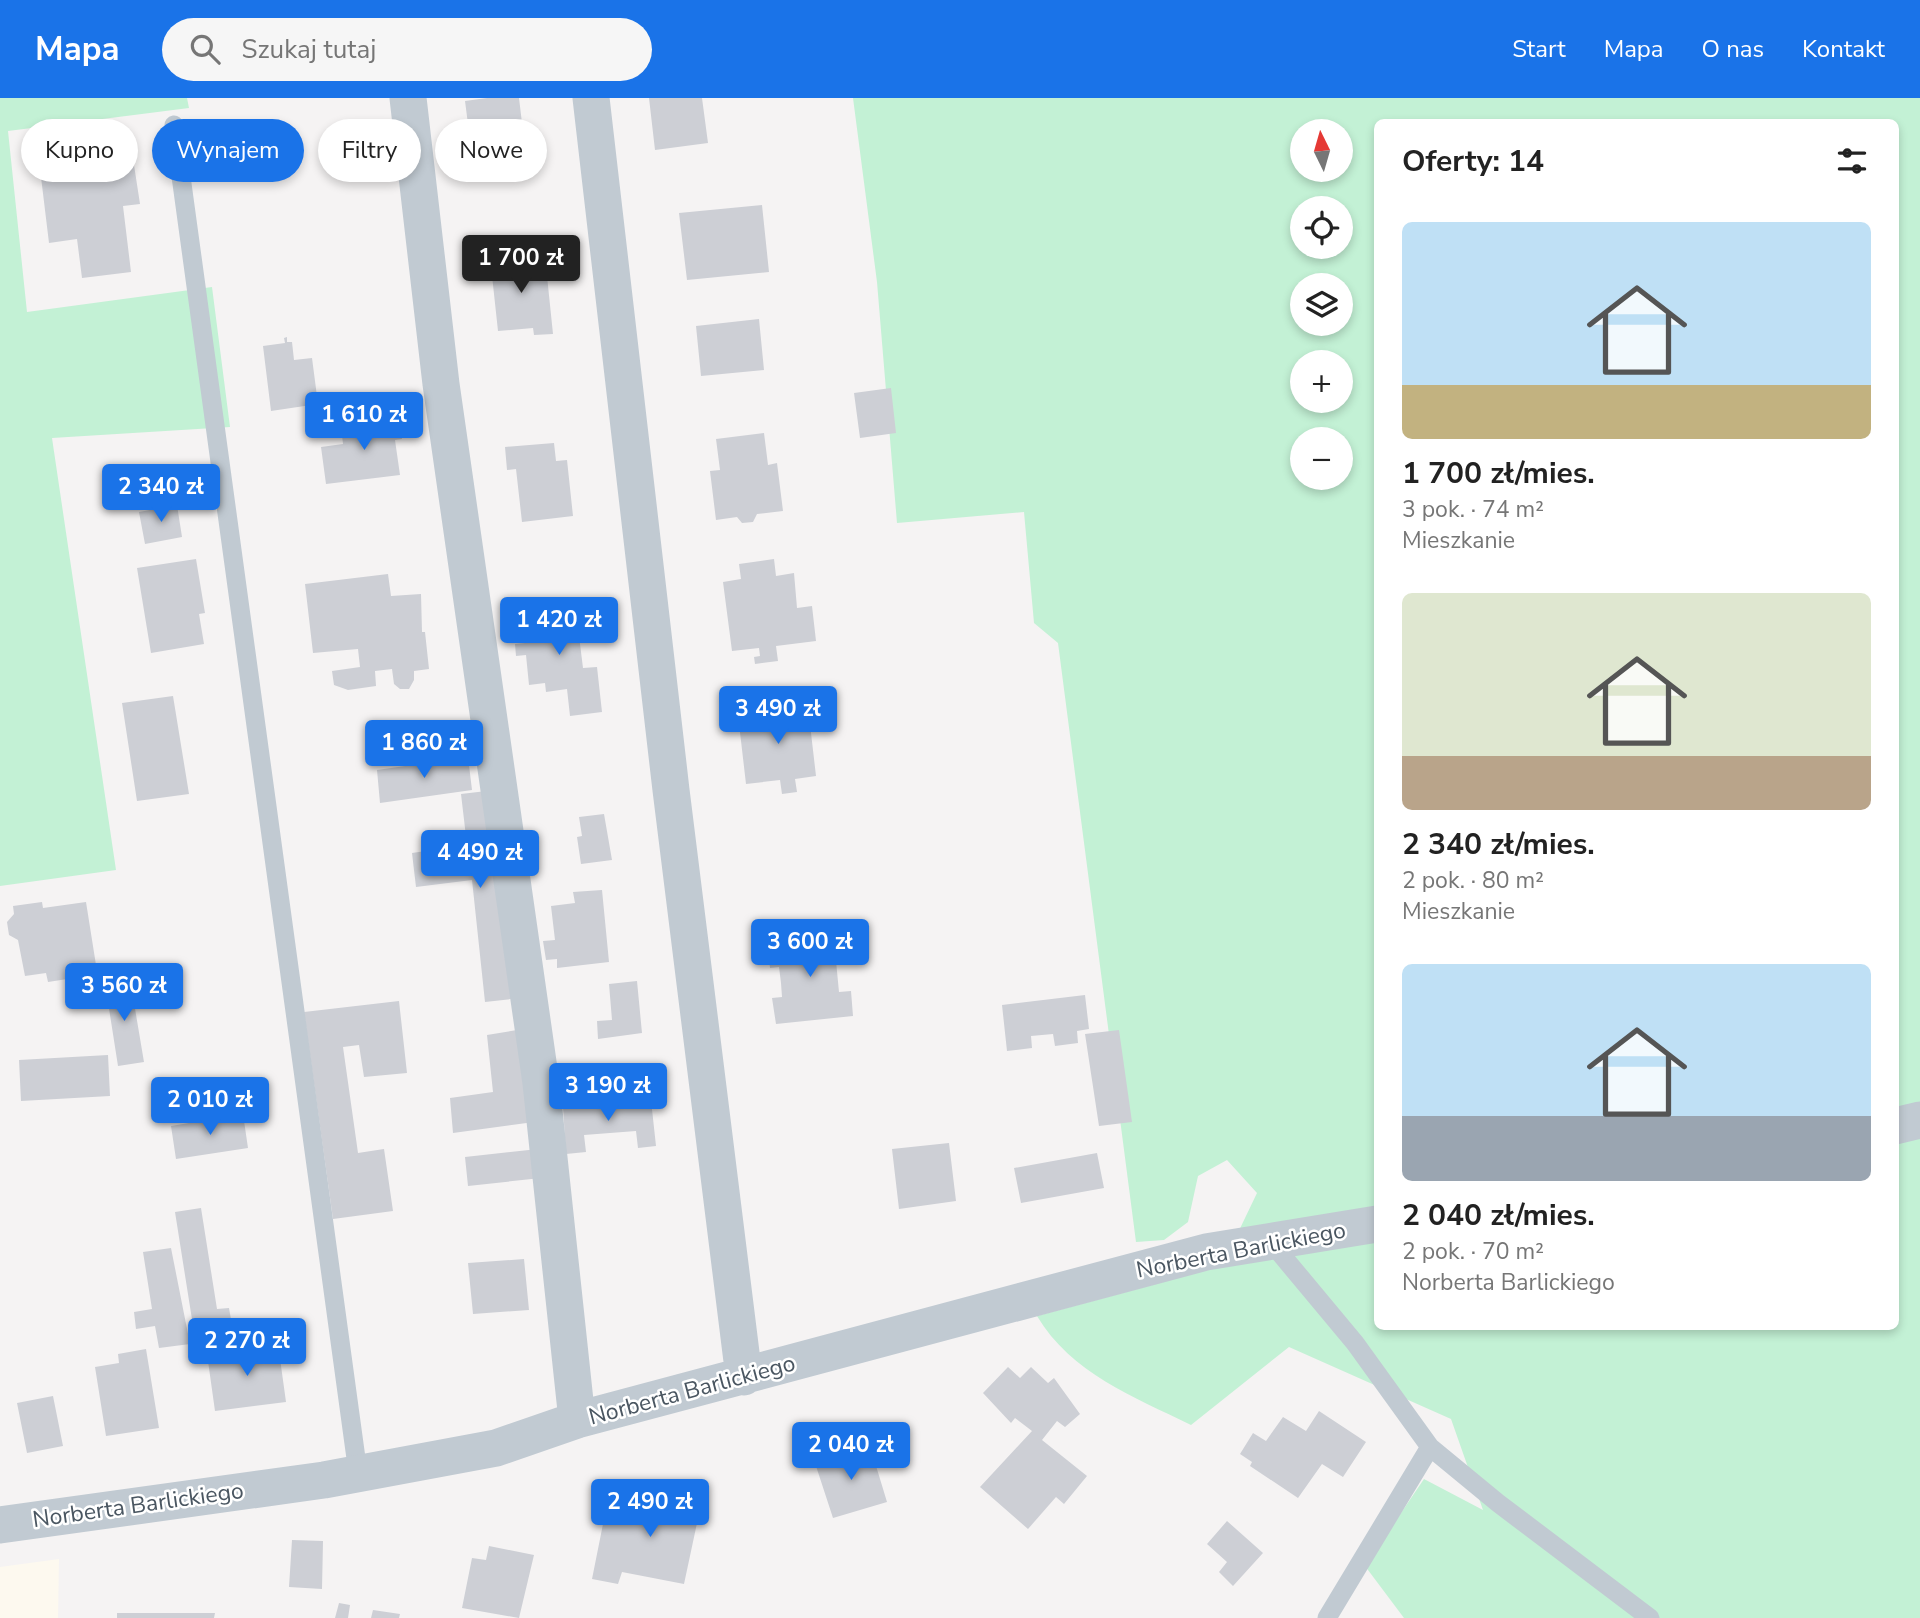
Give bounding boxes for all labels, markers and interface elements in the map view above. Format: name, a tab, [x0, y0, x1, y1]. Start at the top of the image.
search box	[162, 18, 652, 81]
text: Mapa	[35, 27, 120, 72]
icon: search	[186, 30, 224, 68]
text: Szukaj tutaj	[242, 32, 376, 67]
text: Start	[1512, 33, 1566, 65]
text: Mapa	[1604, 33, 1664, 65]
text: O nas	[1702, 33, 1764, 65]
text: Kontakt	[1802, 33, 1885, 65]
chip: Kupno	[21, 119, 138, 182]
chip: Wynajem	[152, 119, 304, 182]
chip: Filtry	[318, 119, 421, 182]
chip: Nowe	[435, 119, 547, 182]
north arrow	[1290, 119, 1353, 182]
map controls	[1290, 119, 1353, 490]
text: Oferty: 14	[1402, 141, 1544, 182]
icon: filters	[1833, 142, 1871, 180]
button: locate	[1290, 196, 1353, 259]
pin: 1 700 zł	[449, 236, 593, 295]
text: 1 700 zł	[478, 242, 564, 273]
icon: home	[1574, 267, 1700, 393]
button: layers	[1290, 273, 1353, 336]
button: +	[1290, 350, 1353, 413]
pin: 1 610 zł	[292, 392, 436, 452]
text: 1 610 zł	[321, 399, 407, 430]
button: −	[1290, 427, 1353, 490]
text: 1 700 zł/mies.	[1402, 453, 1595, 494]
pin: 2 340 zł	[89, 464, 233, 524]
text: 2 340 zł	[118, 471, 204, 502]
text: 3 pok. · 74 m²	[1402, 494, 1544, 525]
text: Mieszkanie	[1402, 525, 1515, 556]
pin: 1 420 zł	[487, 598, 631, 657]
text: 1 420 zł	[516, 604, 602, 635]
icon: home	[1574, 638, 1700, 764]
pin: 3 490 zł	[706, 686, 850, 746]
text: 3 490 zł	[735, 693, 821, 724]
pin: 1 860 zł	[352, 720, 496, 780]
text: 1 860 zł	[381, 727, 467, 758]
text: 2 340 zł/mies.	[1402, 824, 1595, 865]
pin: 4 490 zł	[408, 830, 552, 890]
text: 4 490 zł	[437, 837, 523, 868]
text: 2 pok. · 80 m²	[1402, 865, 1544, 896]
text: Mieszkanie	[1402, 896, 1515, 927]
pin: 3 600 zł	[738, 920, 882, 979]
text: 3 600 zł	[767, 926, 853, 957]
pin: 3 560 zł	[52, 964, 196, 1023]
text: 3 560 zł	[81, 970, 167, 1001]
icon: home	[1574, 1009, 1700, 1135]
pin: 3 190 zł	[536, 1063, 680, 1123]
text: 3 190 zł	[565, 1070, 651, 1101]
pin: 2 010 zł	[138, 1077, 282, 1137]
text: 2 010 zł	[167, 1084, 253, 1115]
text: 2 040 zł/mies.	[1402, 1195, 1595, 1236]
street label: Norberta Barlickiego	[1134, 1214, 1348, 1286]
text: 2 pok. · 70 m²	[1402, 1236, 1544, 1267]
text: Norberta Barlickiego	[1402, 1267, 1615, 1298]
pin: 2 270 zł	[175, 1318, 319, 1378]
text: 2 270 zł	[204, 1325, 290, 1356]
street label: Norberta Barlickiego	[585, 1347, 799, 1433]
pin: 2 040 zł	[779, 1422, 923, 1482]
text: 2 040 zł	[808, 1429, 894, 1460]
street label: Norberta Barlickiego	[30, 1475, 246, 1535]
pin: 2 490 zł	[578, 1480, 722, 1539]
text: 2 490 zł	[607, 1486, 693, 1517]

